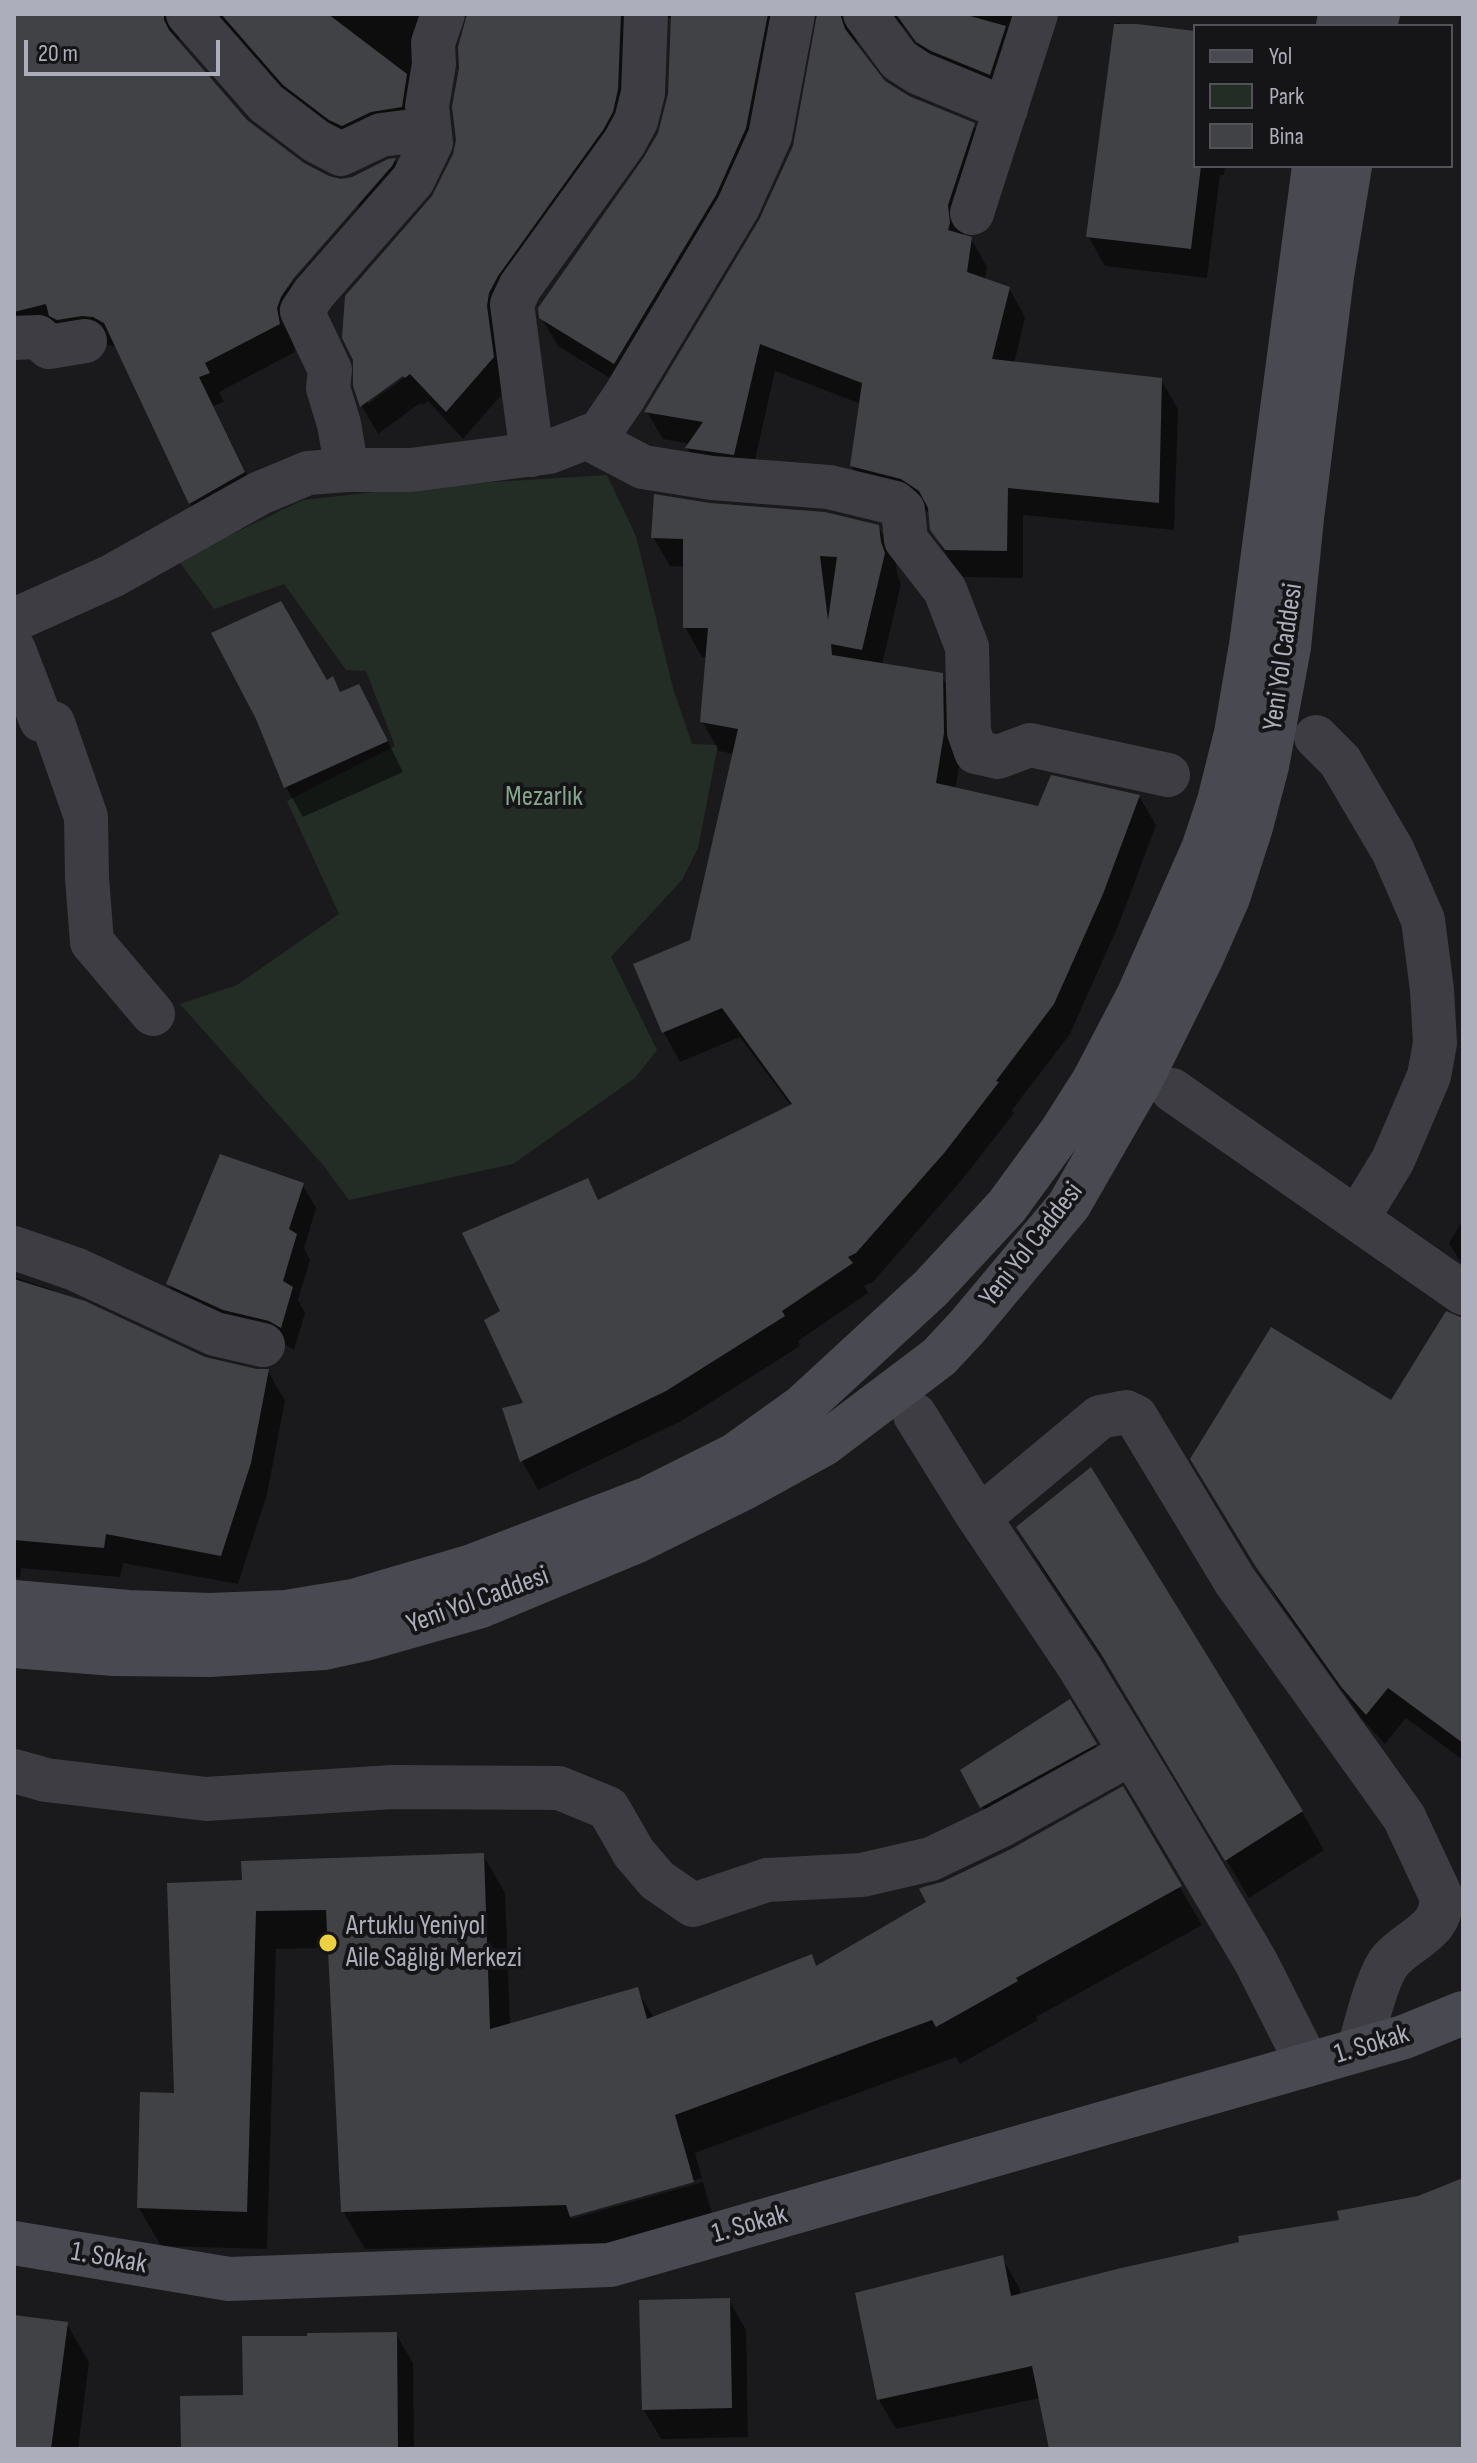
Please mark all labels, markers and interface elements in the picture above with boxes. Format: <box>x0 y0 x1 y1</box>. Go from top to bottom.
scale bar <box>28 24 224 74</box>
legend <box>1193 24 1453 168</box>
text: 20 m <box>38 39 78 68</box>
text: Yol <box>1269 42 1292 71</box>
text: Park <box>1269 82 1304 111</box>
text: Bina <box>1269 122 1304 151</box>
street label: Yeni Yol Caddesi <box>1257 581 1311 733</box>
park label: Mezarlık <box>505 781 583 815</box>
street label: Yeni Yol Caddesi <box>973 1176 1091 1314</box>
street label: Yeni Yol Caddesi <box>403 1560 553 1642</box>
place label: Artuklu Yeniyol Aile Sağlığı Merkezi <box>346 1910 522 1976</box>
marker: Artuklu Yeniyol Aile Sağlığı Merkezi <box>317 1932 339 1954</box>
street label: 1. Sokak <box>1331 2018 1413 2072</box>
street label: 1. Sokak <box>709 2198 791 2252</box>
street label: 1. Sokak <box>69 2236 149 2282</box>

